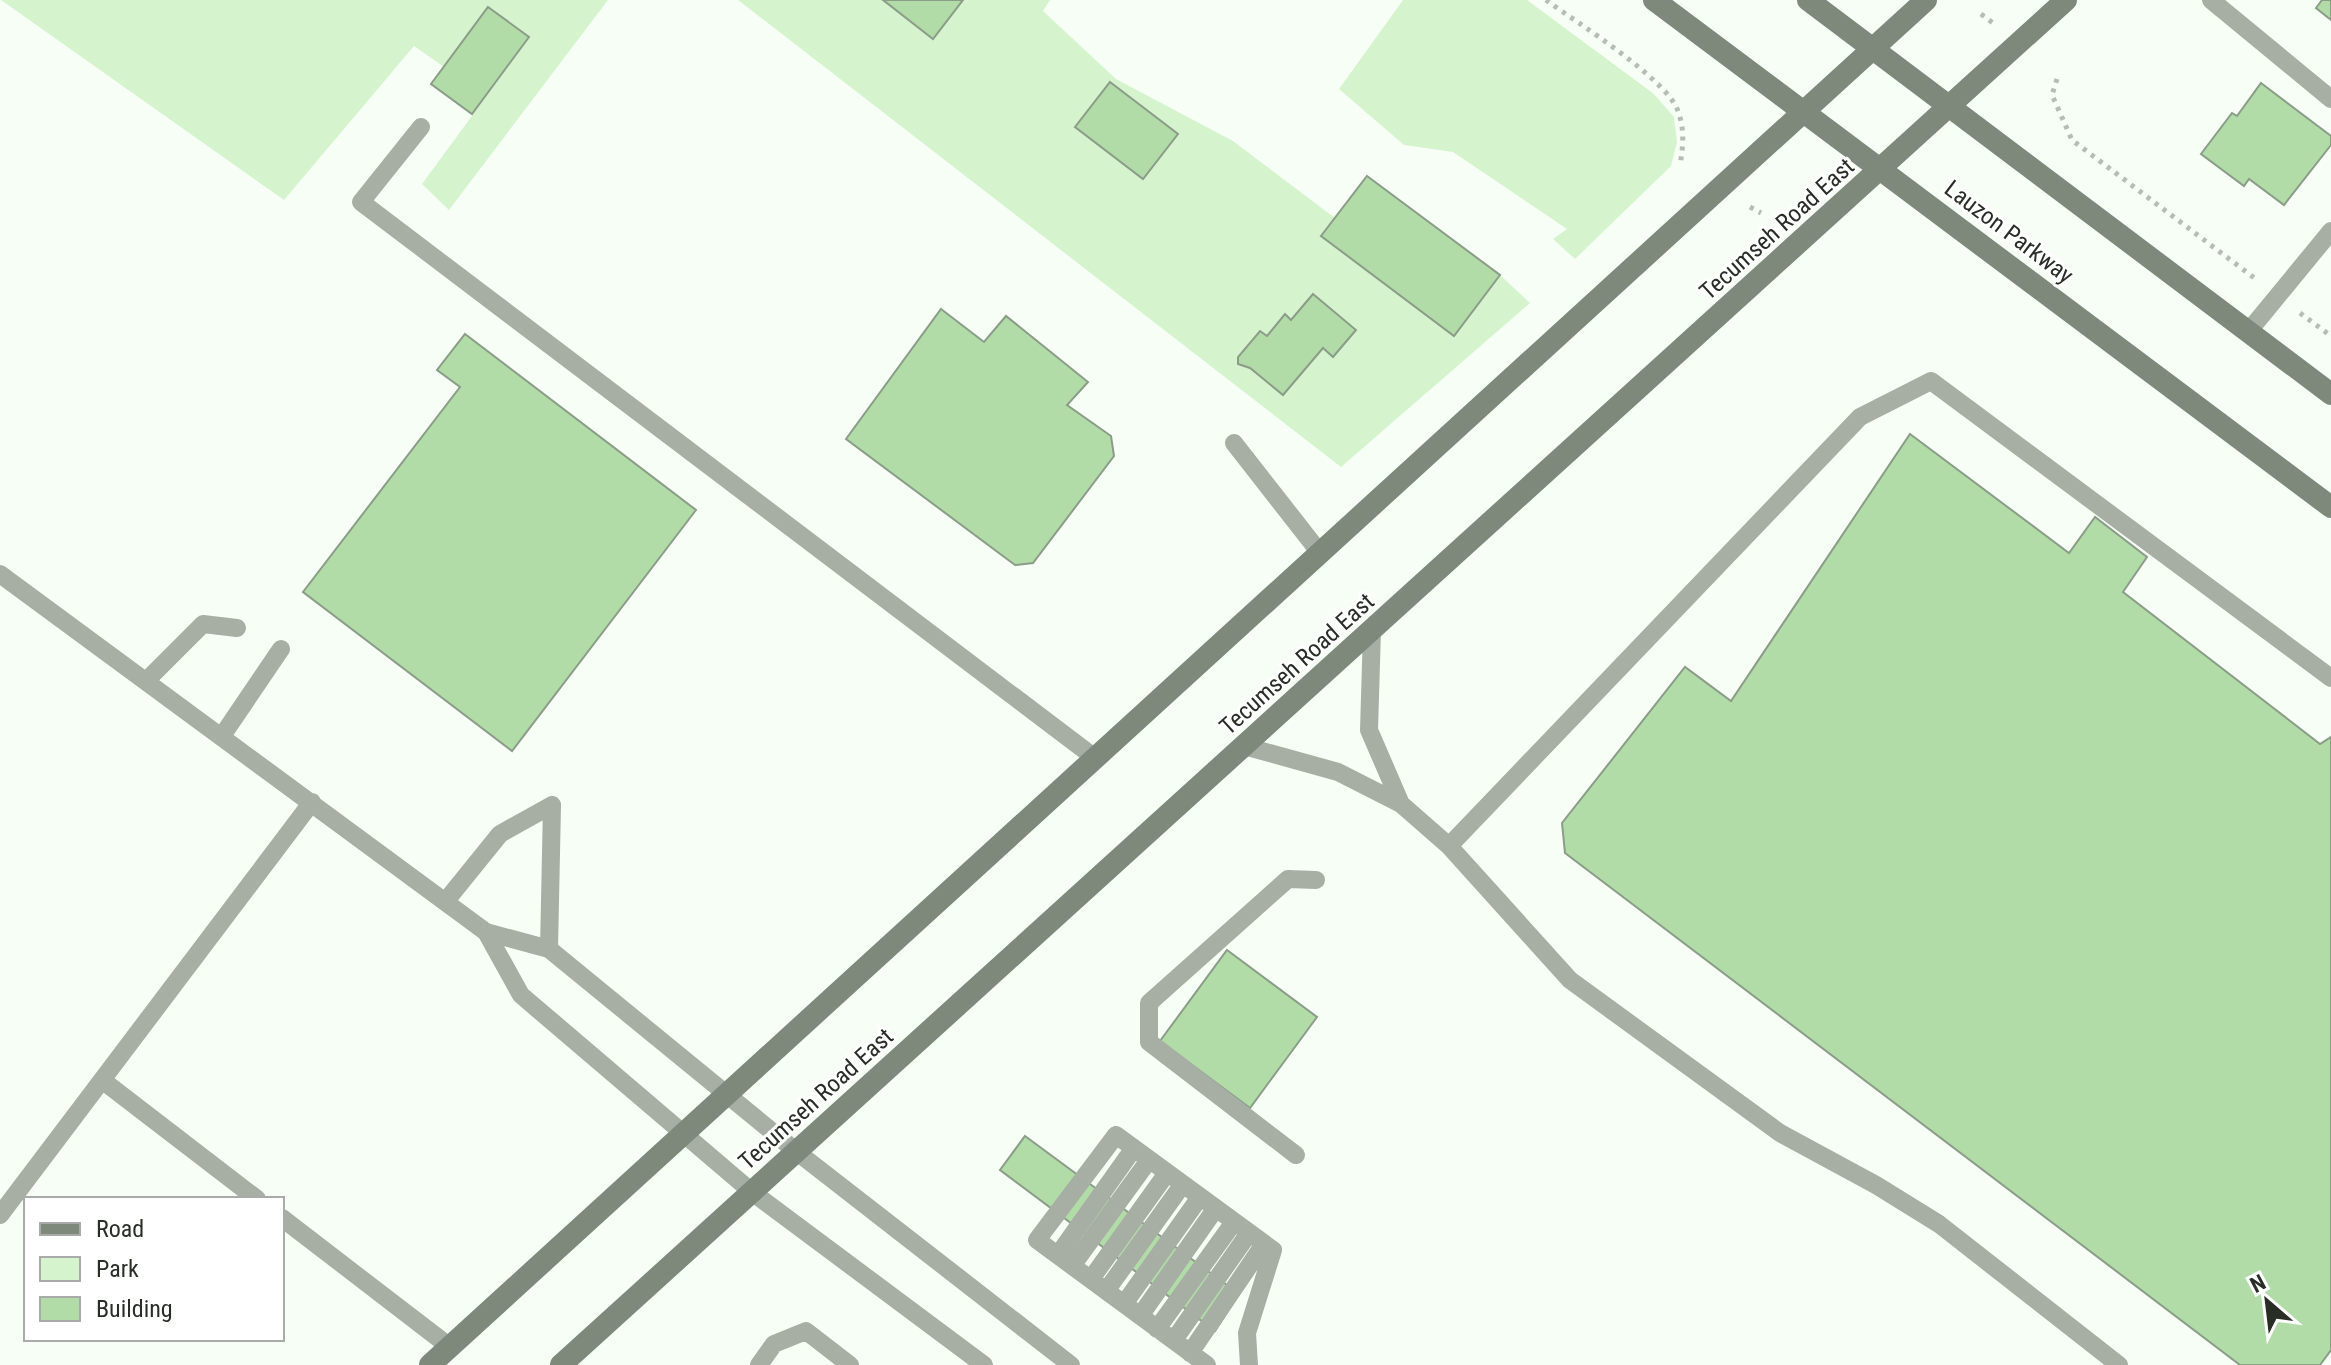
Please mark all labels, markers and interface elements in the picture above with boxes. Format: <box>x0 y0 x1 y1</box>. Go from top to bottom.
street label: Tecumseh Road East <box>1694 152 1860 306</box>
street label: Lauzon Parkway <box>1939 175 2079 289</box>
street label: Tecumseh Road East <box>1214 587 1380 741</box>
street label: Tecumseh Road East <box>733 1022 899 1176</box>
legend <box>24 1197 284 1341</box>
text: Road <box>96 1215 144 1243</box>
text: Park <box>96 1255 139 1283</box>
north arrow <box>2227 1261 2307 1341</box>
text: N <box>2246 1270 2270 1298</box>
text: Building <box>96 1295 173 1323</box>

